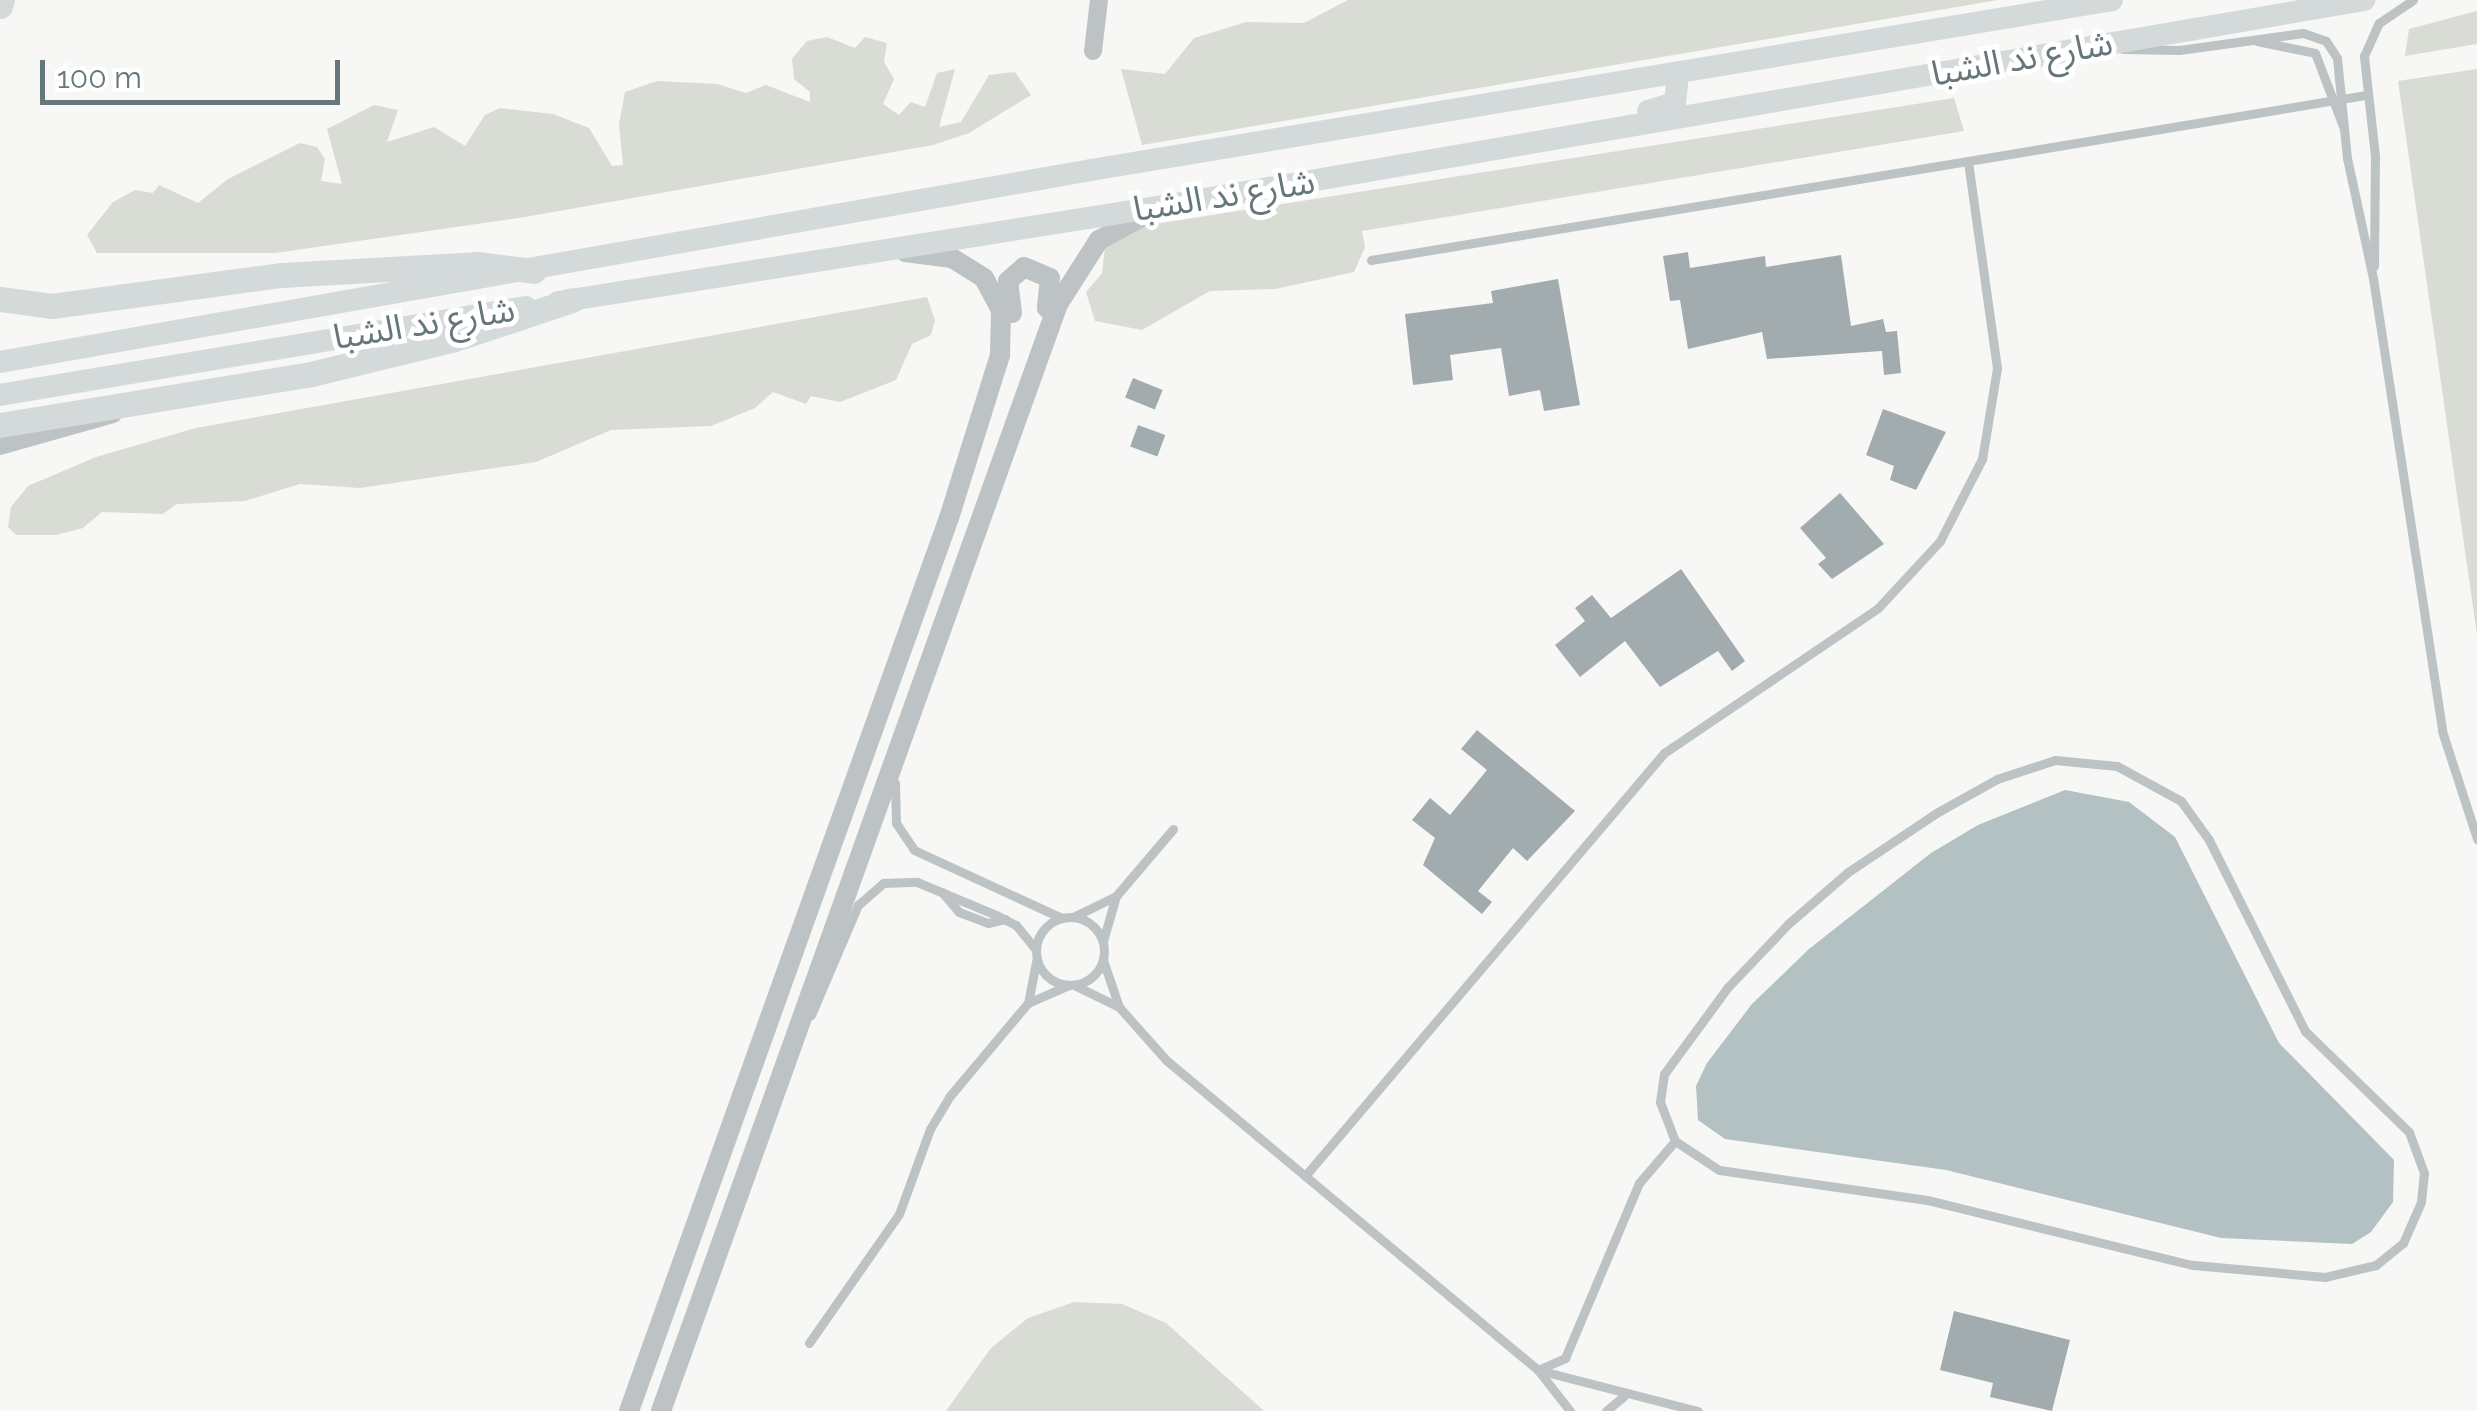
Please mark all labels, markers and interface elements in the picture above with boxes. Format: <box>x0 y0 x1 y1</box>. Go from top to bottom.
street label: شارع ند الشبا <box>1928 21 2116 95</box>
scale bar <box>45 40 345 102</box>
text: 100 m <box>57 60 142 95</box>
street label: شارع ند الشبا <box>1130 160 1318 230</box>
street label: شارع ند الشبا <box>330 288 518 358</box>

